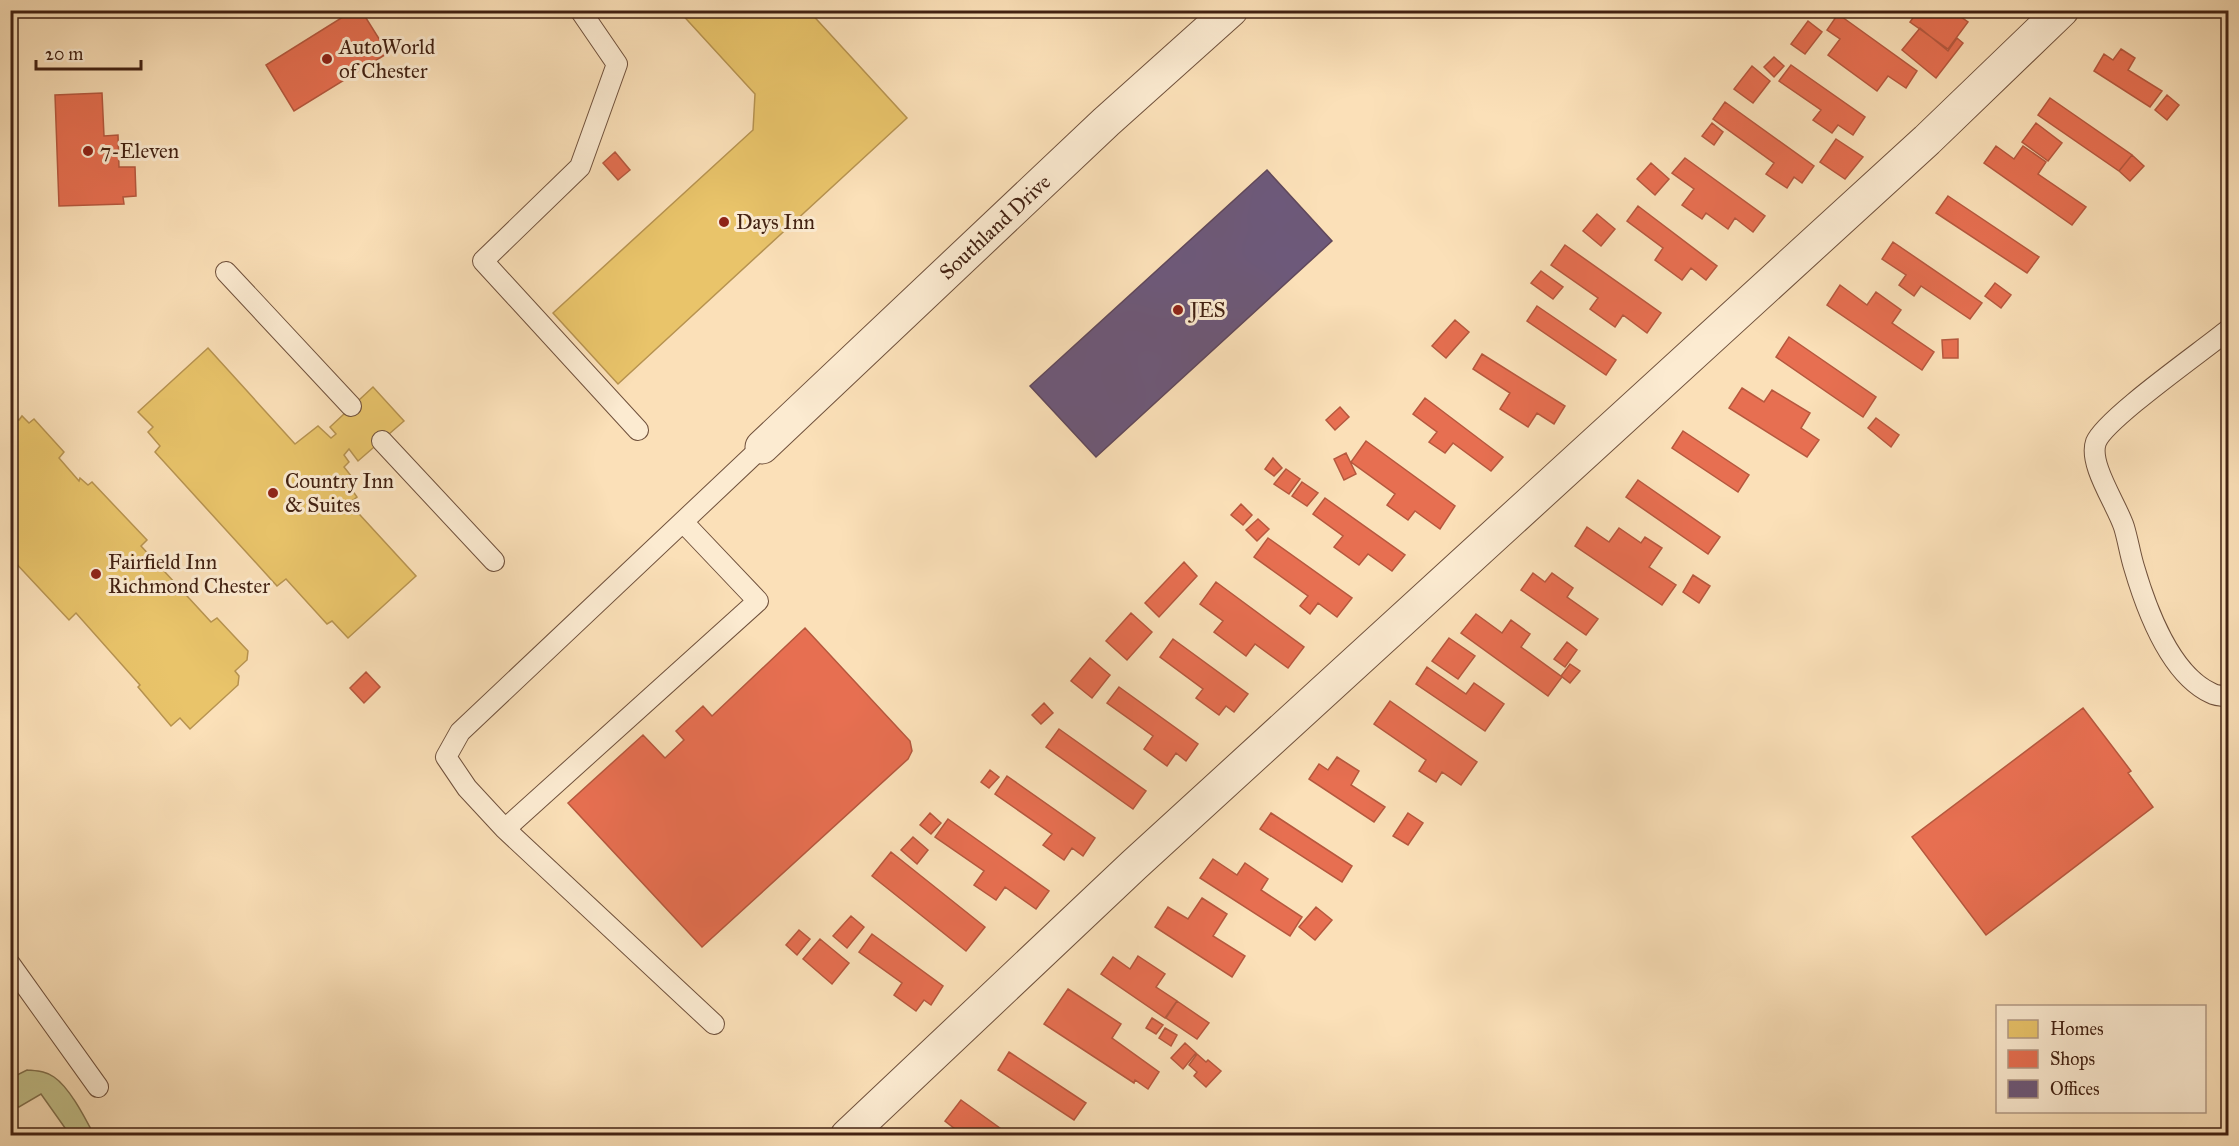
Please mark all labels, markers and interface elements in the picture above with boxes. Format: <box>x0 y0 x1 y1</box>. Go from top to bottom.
scale bar <box>36 33 141 71</box>
place label: AutoWorld of Chester <box>338 34 436 84</box>
text: 20 m <box>45 43 83 65</box>
marker: AutoWorld of Chester <box>320 52 334 66</box>
place label: 7-Eleven <box>100 138 179 164</box>
marker: 7-Eleven <box>81 144 95 158</box>
street label: Southland Drive <box>934 169 1056 285</box>
place label: Days Inn <box>736 209 815 235</box>
marker: Days Inn <box>717 215 731 229</box>
place label: JES <box>1188 297 1226 323</box>
marker: JES <box>1171 303 1185 317</box>
place label: Country Inn & Suites <box>285 468 394 518</box>
marker: Country Inn & Suites <box>266 486 280 500</box>
place label: Fairfield Inn Richmond Chester <box>108 549 270 599</box>
marker: Fairfield Inn Richmond Chester <box>89 567 103 581</box>
legend <box>1996 1005 2206 1113</box>
text: Homes <box>2050 1018 2104 1040</box>
text: Shops <box>2050 1048 2095 1070</box>
text: Offices <box>2050 1078 2100 1100</box>

